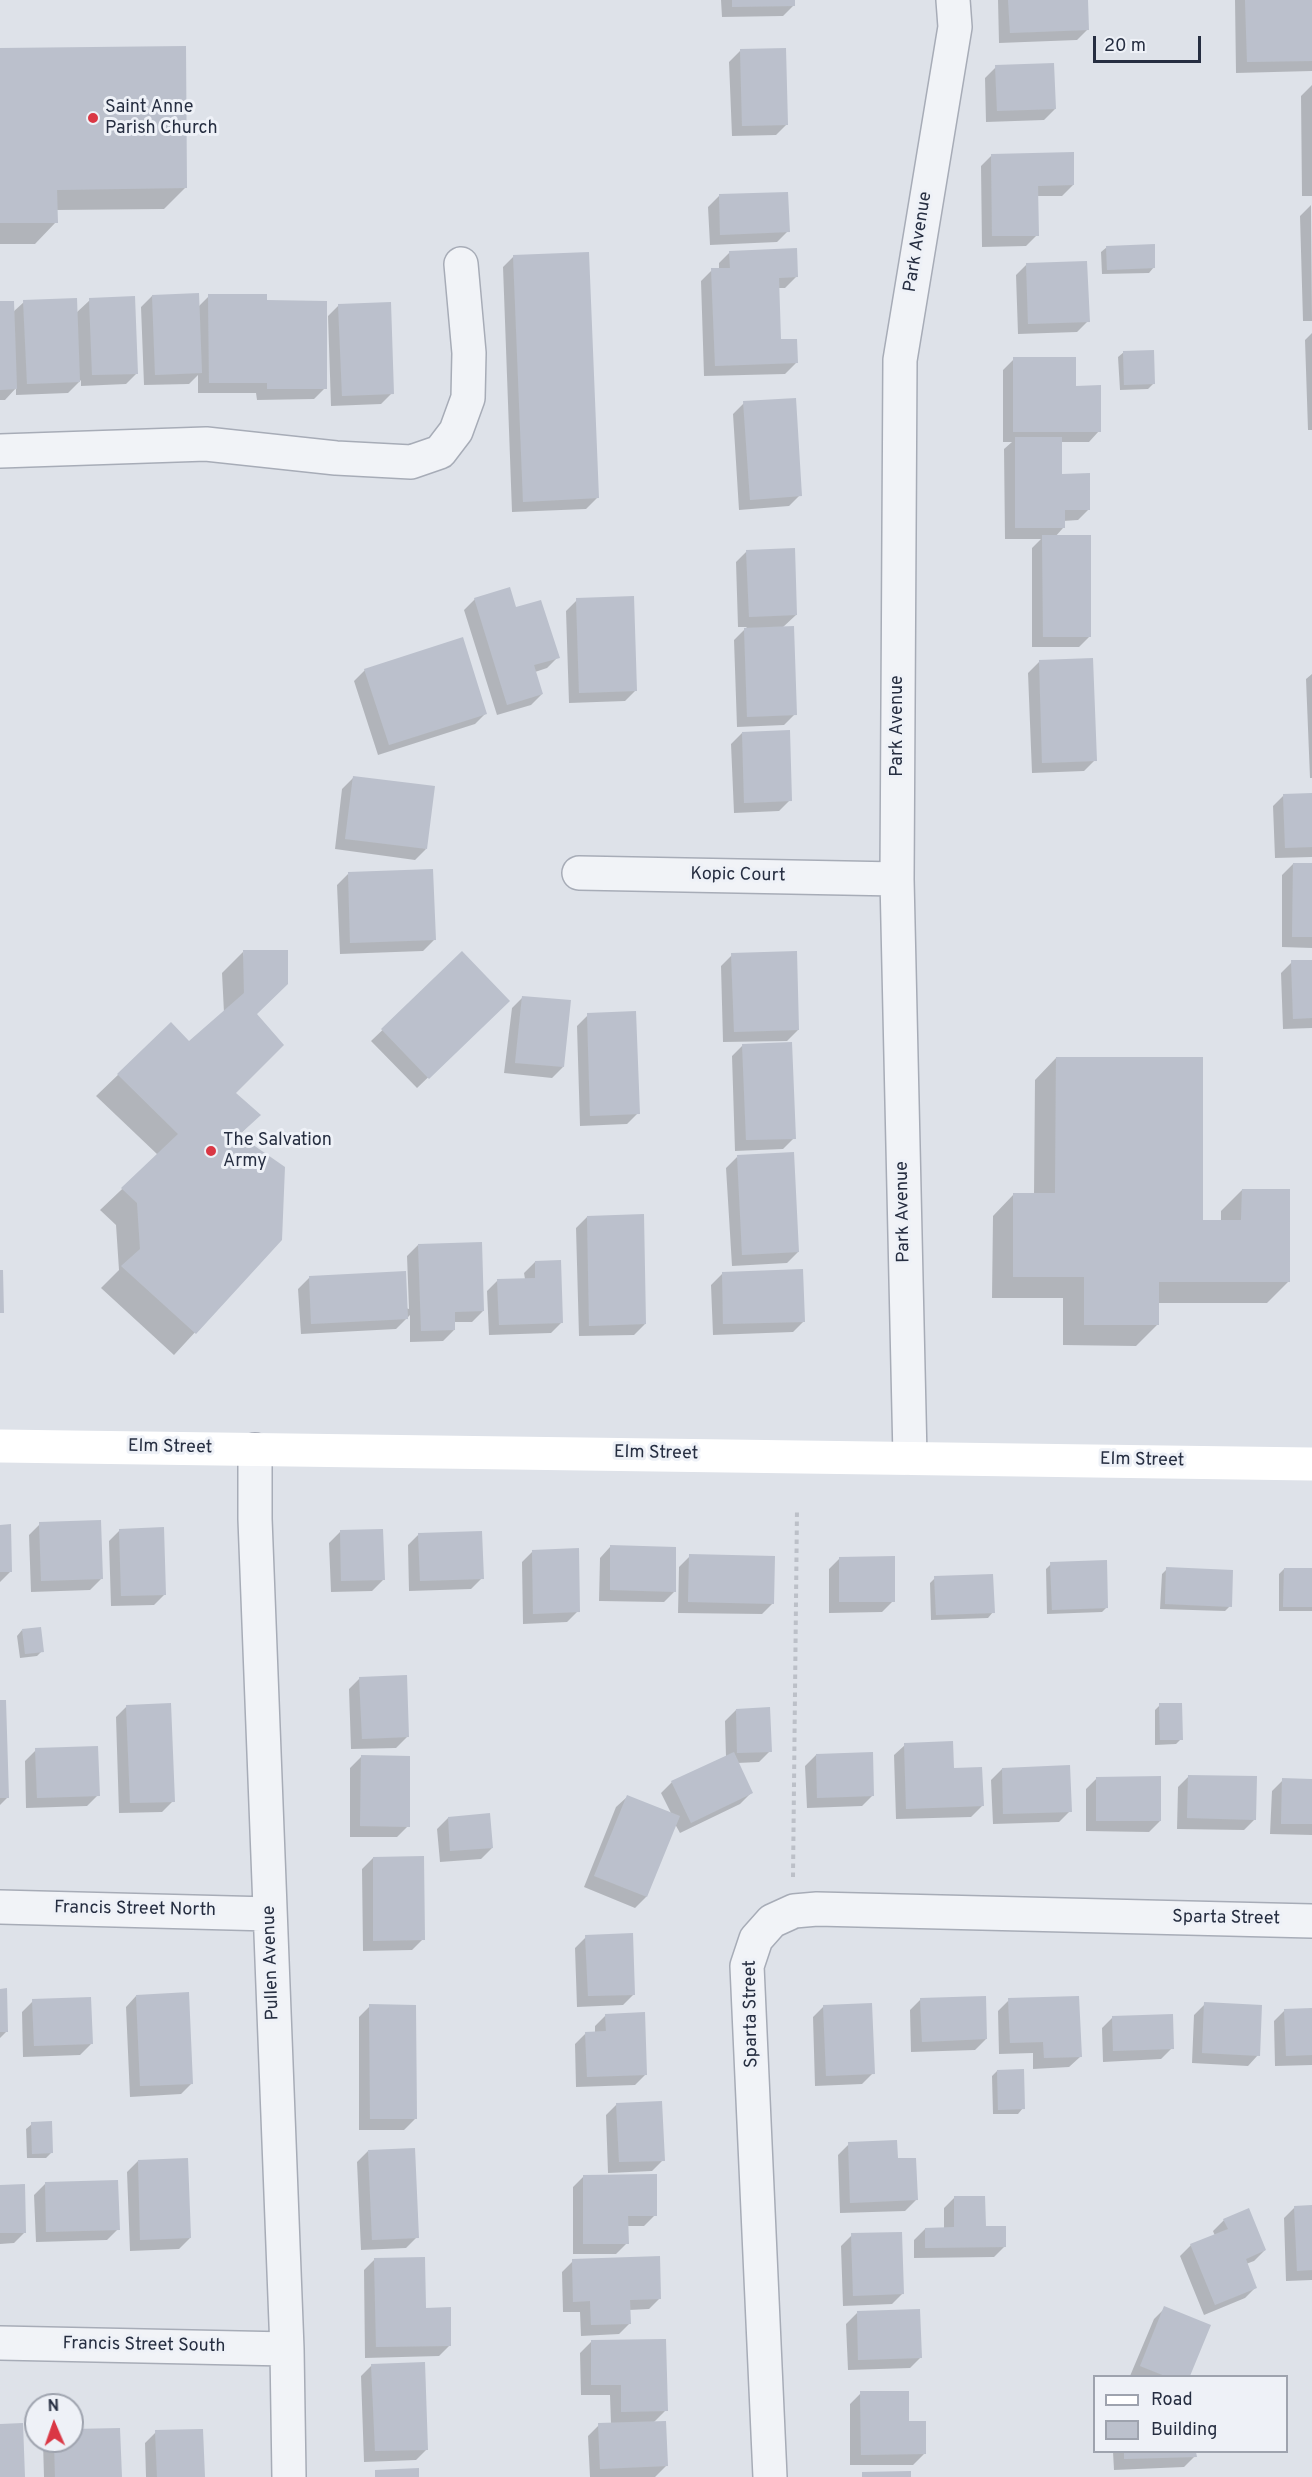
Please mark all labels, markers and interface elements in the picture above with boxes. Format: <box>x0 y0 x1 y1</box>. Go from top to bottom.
scale bar <box>1096 24 1204 62</box>
text: 20 m <box>1104 35 1146 58</box>
place label: Saint Anne Parish Church <box>105 97 218 140</box>
marker: Saint Anne Parish Church <box>86 111 100 125</box>
street label: Park Avenue <box>900 190 938 294</box>
street label: Park Avenue <box>887 675 909 777</box>
street label: Kopic Court <box>690 864 786 888</box>
place label: The Salvation Army <box>223 1130 332 1172</box>
marker: The Salvation Army <box>204 1144 218 1158</box>
street label: Park Avenue <box>892 1161 916 1263</box>
street label: Elm Street <box>128 1436 212 1460</box>
street label: Elm Street <box>614 1442 698 1466</box>
street label: Elm Street <box>1100 1449 1184 1473</box>
street label: Francis Street North <box>54 1898 216 1922</box>
street label: Pullen Avenue <box>259 1905 285 2021</box>
street label: Sparta Street <box>1172 1907 1280 1931</box>
street label: Sparta Street <box>740 1960 764 2068</box>
street label: Francis Street South <box>62 2334 226 2358</box>
legend <box>1093 2375 1288 2453</box>
text: Road <box>1151 2389 1193 2412</box>
north arrow <box>24 2393 84 2453</box>
text: N <box>47 2397 60 2417</box>
text: Building <box>1151 2419 1217 2442</box>

